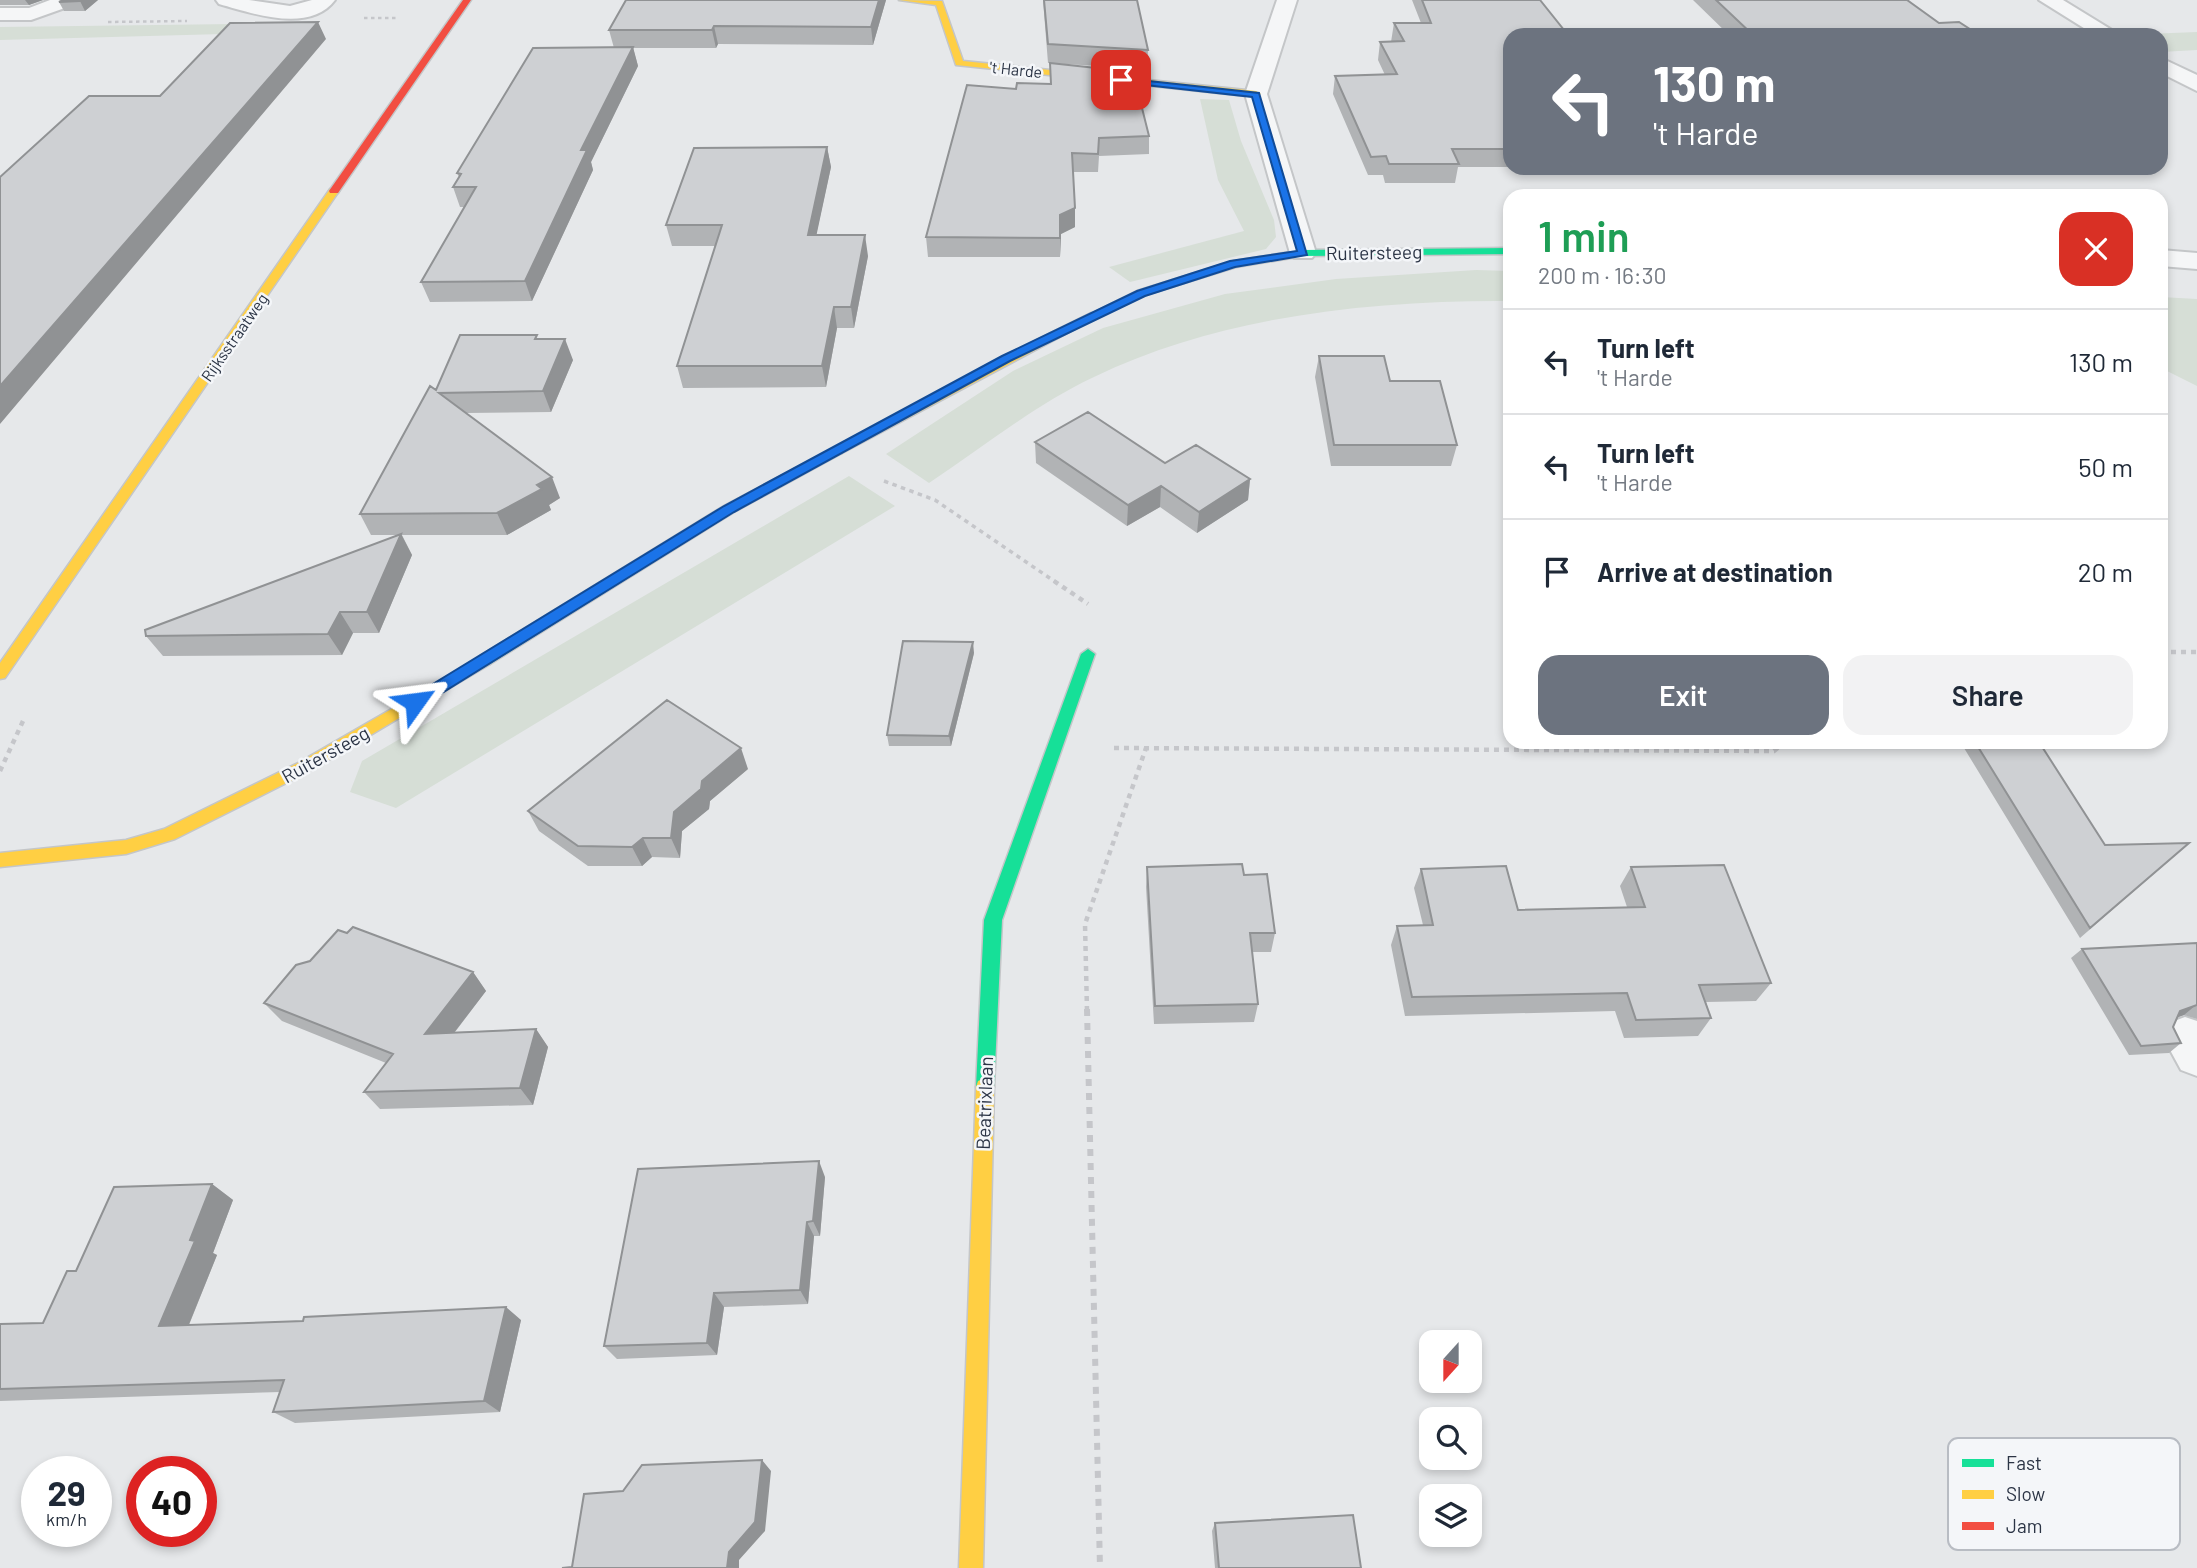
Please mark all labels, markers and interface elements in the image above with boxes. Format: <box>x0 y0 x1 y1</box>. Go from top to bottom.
pin <box>1091 50 1151 110</box>
text: 130 m <box>1653 53 1775 112</box>
icon: left <box>1538 56 1629 147</box>
street label: 't Harde <box>989 57 1043 81</box>
icon: arrive <box>1102 61 1140 99</box>
text: 't Harde <box>1653 113 1759 151</box>
text: 1 min <box>1538 210 1630 260</box>
button: close <box>2059 212 2133 286</box>
street label: Ruitersteeg <box>1326 240 1422 264</box>
text: 200 m · 16:30 <box>1538 261 1667 289</box>
street label: Rijksstraatweg <box>197 289 271 385</box>
text: Turn left <box>1597 332 1695 363</box>
icon: left <box>1538 343 1576 381</box>
text: 130 m <box>2069 346 2133 377</box>
text: 't Harde <box>1597 363 1673 391</box>
text: Turn left <box>1597 437 1695 468</box>
icon: left <box>1538 448 1576 486</box>
text: 50 m <box>2078 451 2133 482</box>
text: 't Harde <box>1597 468 1673 496</box>
icon: arrive <box>1538 553 1576 591</box>
text: Arrive at destination <box>1597 556 1833 587</box>
text: 20 m <box>2078 556 2133 587</box>
button: Exit <box>1538 655 1829 735</box>
button: Share <box>1843 655 2133 735</box>
position arrow <box>378 665 452 739</box>
street label: Ruitersteeg <box>277 721 373 787</box>
street label: Beatrixlaan <box>971 1056 997 1150</box>
north arrow <box>1419 1330 1482 1393</box>
map controls <box>1419 1330 1482 1547</box>
button: search <box>1419 1407 1482 1470</box>
legend <box>1948 1438 2180 1550</box>
text: Fast <box>2006 1451 2042 1474</box>
speed limit sign: 40 <box>126 1456 217 1547</box>
text: 29 <box>47 1471 86 1513</box>
text: Slow <box>2006 1482 2045 1505</box>
button: layers <box>1419 1484 1482 1547</box>
text: km/h <box>46 1508 87 1530</box>
text: Jam <box>2006 1514 2042 1537</box>

